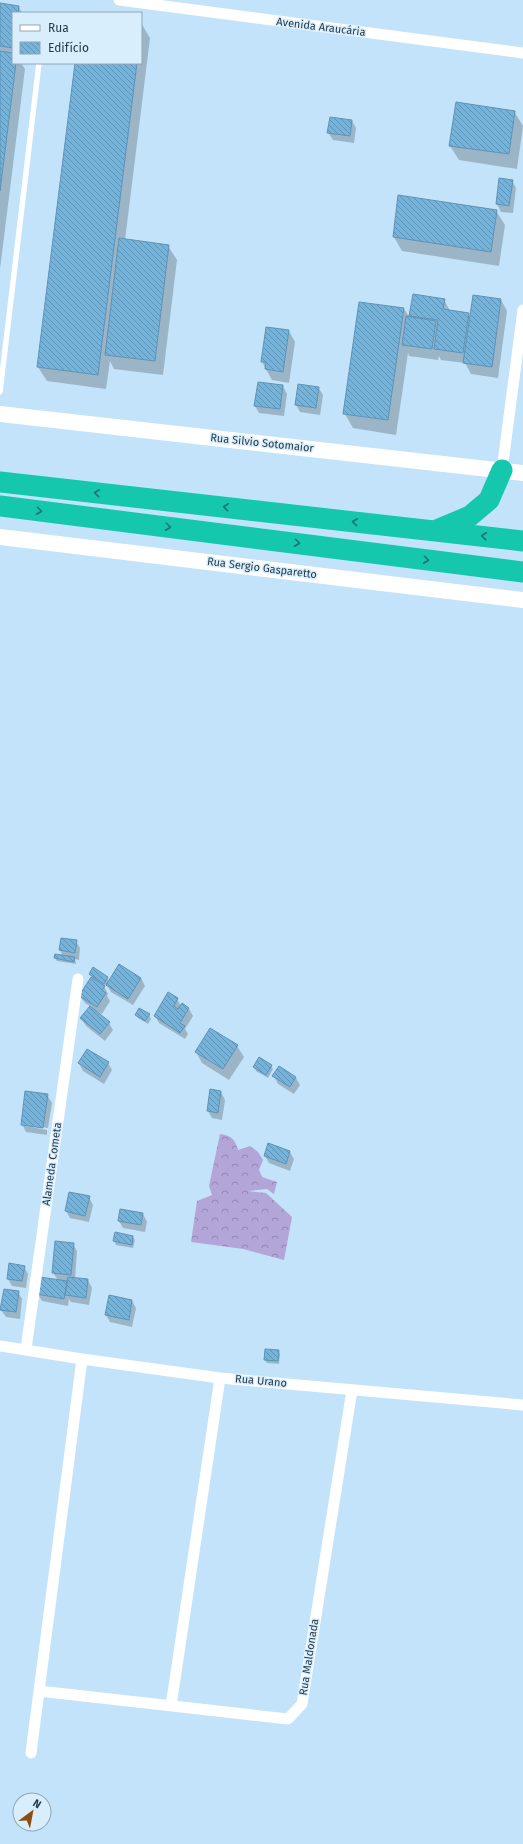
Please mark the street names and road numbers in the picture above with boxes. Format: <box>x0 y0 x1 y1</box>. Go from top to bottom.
street label: Avenida Araucária <box>276 15 366 39</box>
street label: Rua Silvio Sotomaior <box>210 431 315 455</box>
street label: Rua Sergio Gasparetto <box>206 555 318 581</box>
street label: Alameda Cometa <box>40 1121 64 1207</box>
street label: Rua Urano <box>235 1372 287 1390</box>
street label: Rua Maldonada <box>297 1618 321 1696</box>

